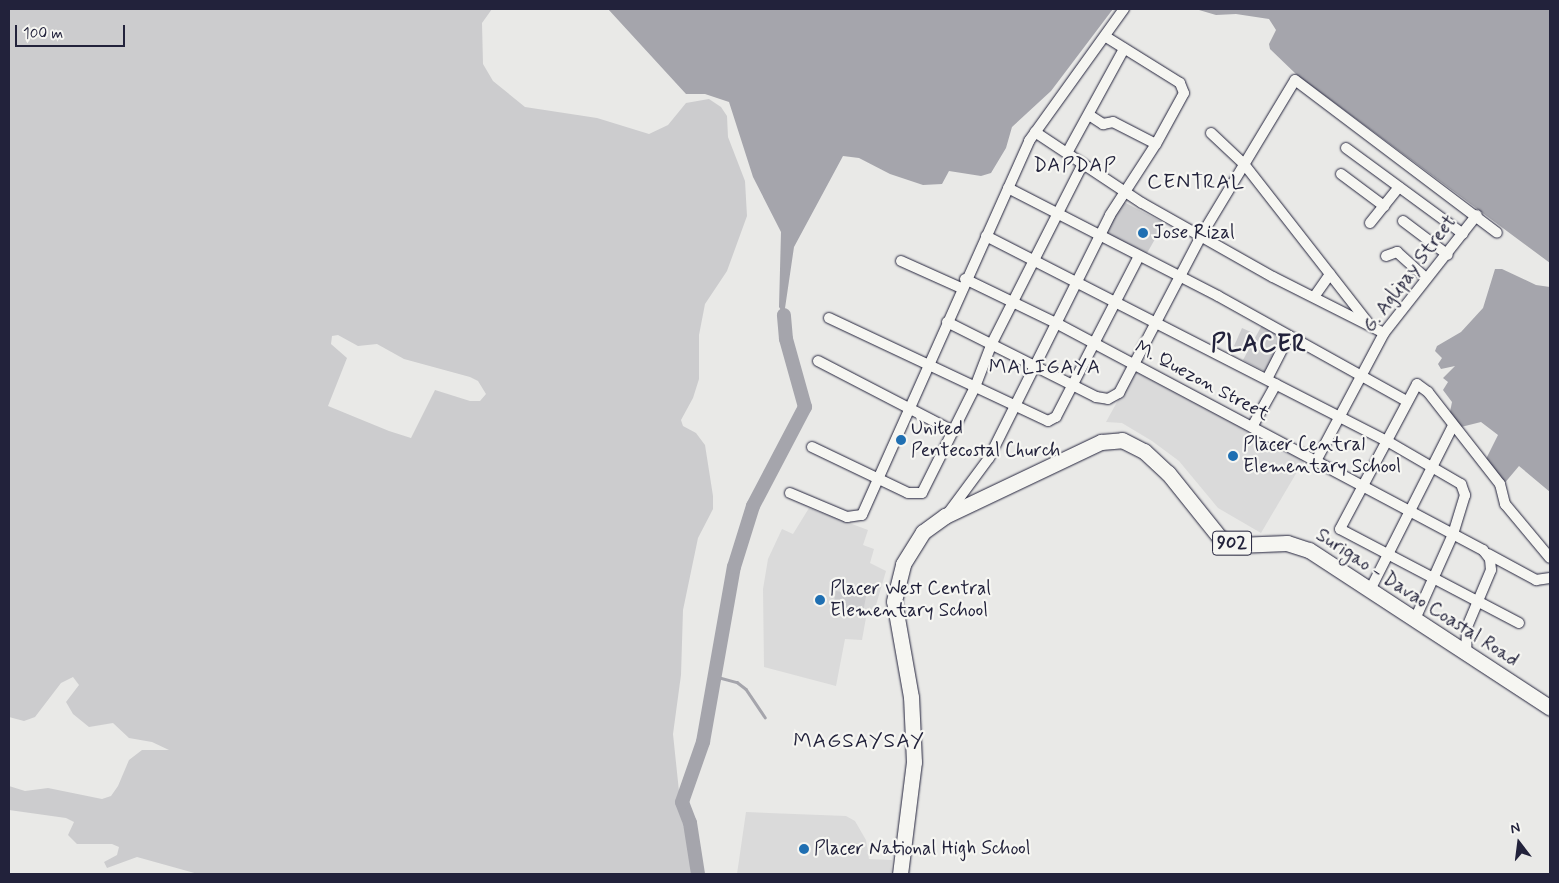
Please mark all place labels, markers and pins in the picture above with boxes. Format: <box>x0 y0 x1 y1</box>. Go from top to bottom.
place label: Jose Rizal <box>1153 222 1232 244</box>
marker: Jose Rizal <box>1137 227 1149 239</box>
place label: United Pentecostal Church <box>911 418 1065 462</box>
marker: United Pentecostal Church <box>895 434 907 446</box>
place label: Placer Central Elementary School <box>1243 434 1401 478</box>
marker: Placer Central Elementary School <box>1227 450 1239 462</box>
place label: Placer West Central Elementary School <box>830 578 993 622</box>
marker: Placer West Central Elementary School <box>814 594 826 606</box>
place label: Placer National High School <box>814 838 1028 860</box>
marker: Placer National High School <box>798 843 810 855</box>

